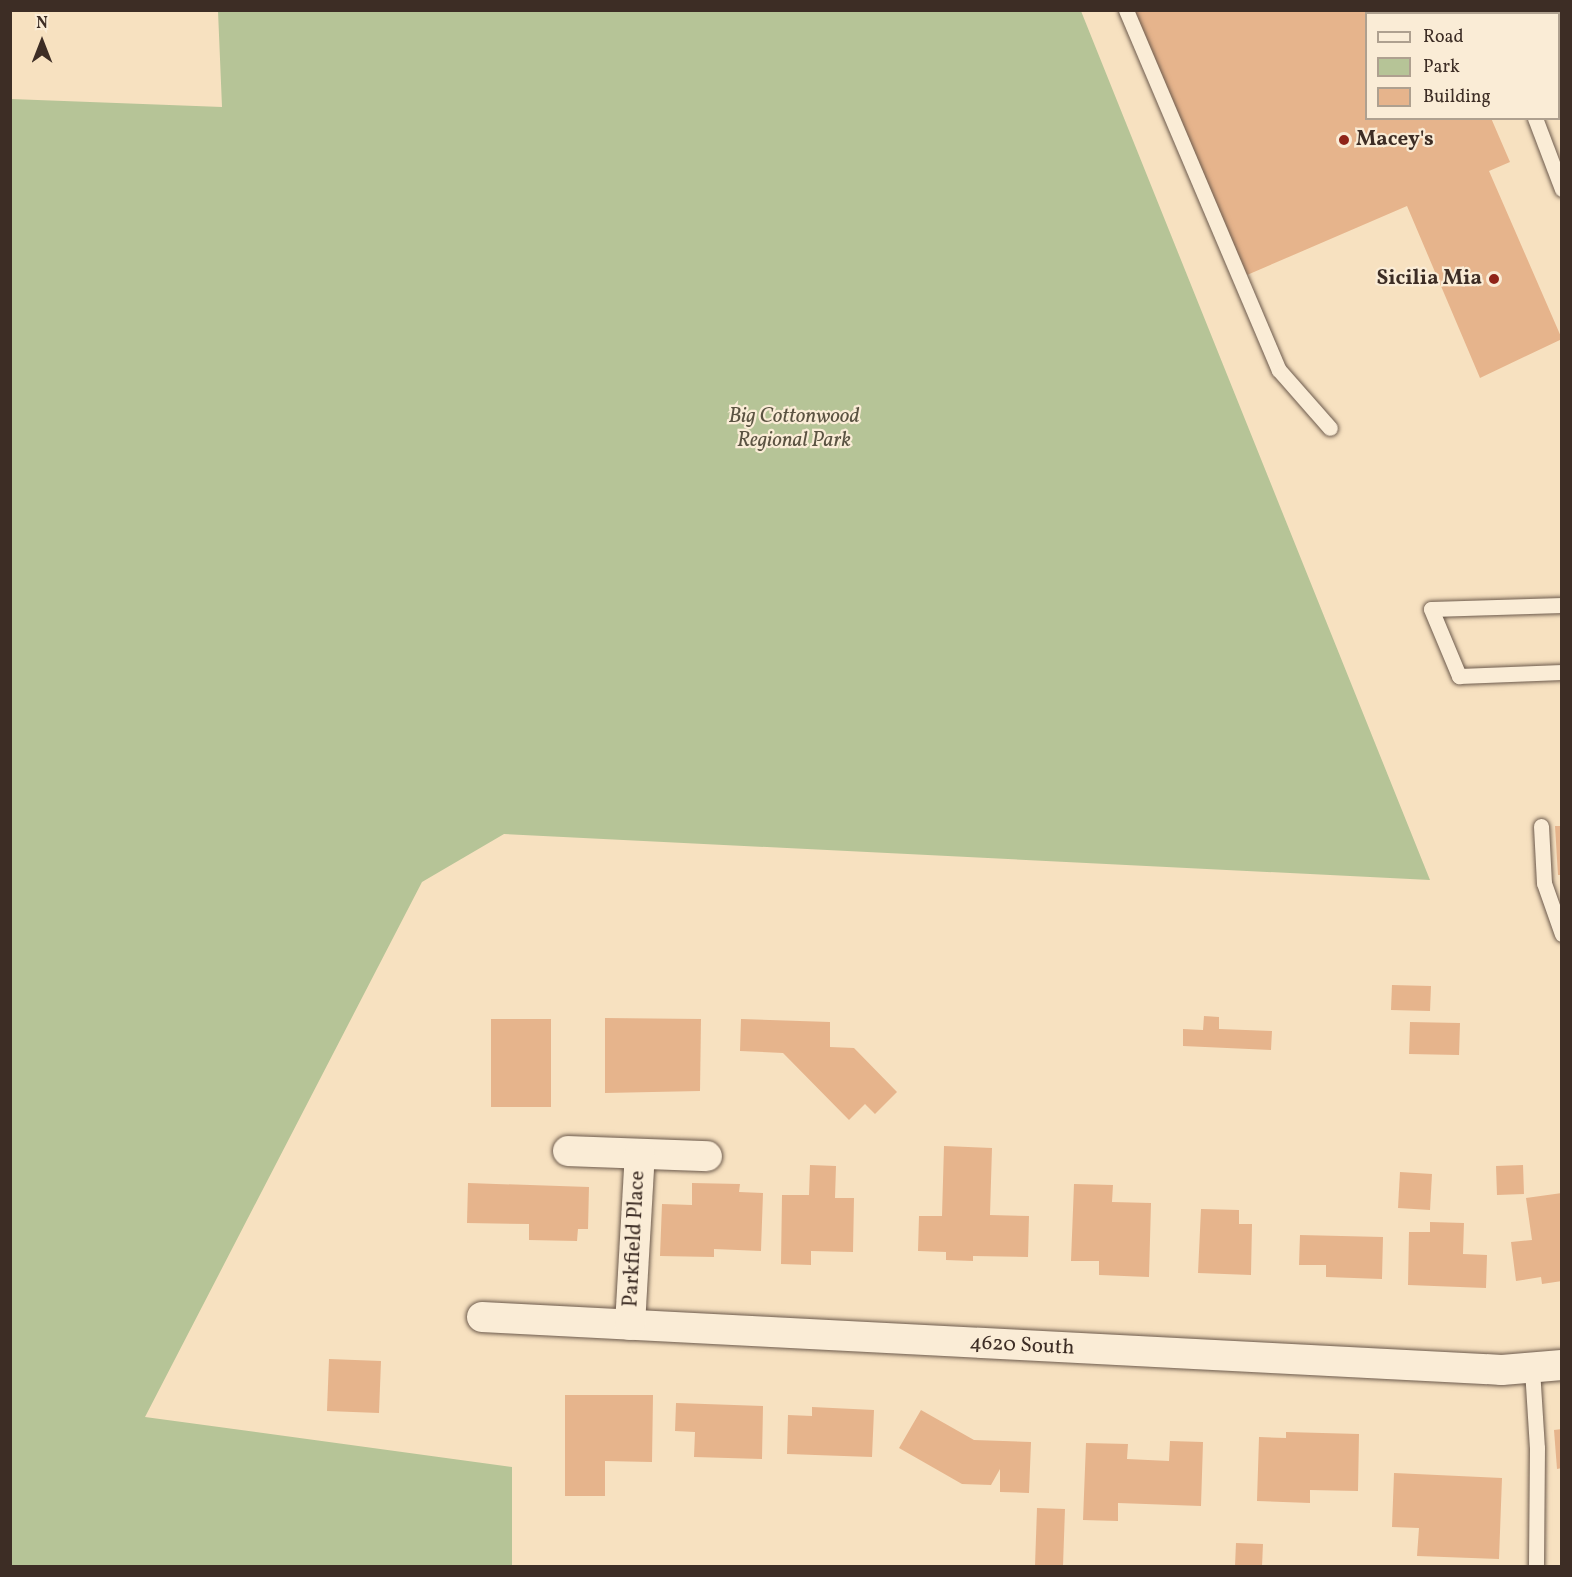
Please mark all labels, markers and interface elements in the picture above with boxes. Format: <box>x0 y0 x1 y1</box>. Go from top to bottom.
north arrow <box>12 12 72 72</box>
legend <box>1365 12 1560 120</box>
text: N <box>36 13 48 35</box>
text: Road <box>1423 25 1464 50</box>
text: Park <box>1423 55 1460 80</box>
text: Building <box>1423 85 1491 110</box>
place label: Macey's <box>1356 127 1434 153</box>
marker: Macey's <box>1337 133 1351 147</box>
place label: Sicilia Mia <box>1377 266 1482 292</box>
marker: Sicilia Mia <box>1487 272 1501 286</box>
park label: Big Cottonwood Regional Park <box>728 404 860 454</box>
street label: Parkfield Place <box>619 1170 651 1308</box>
street label: 4620 South <box>969 1331 1075 1361</box>

